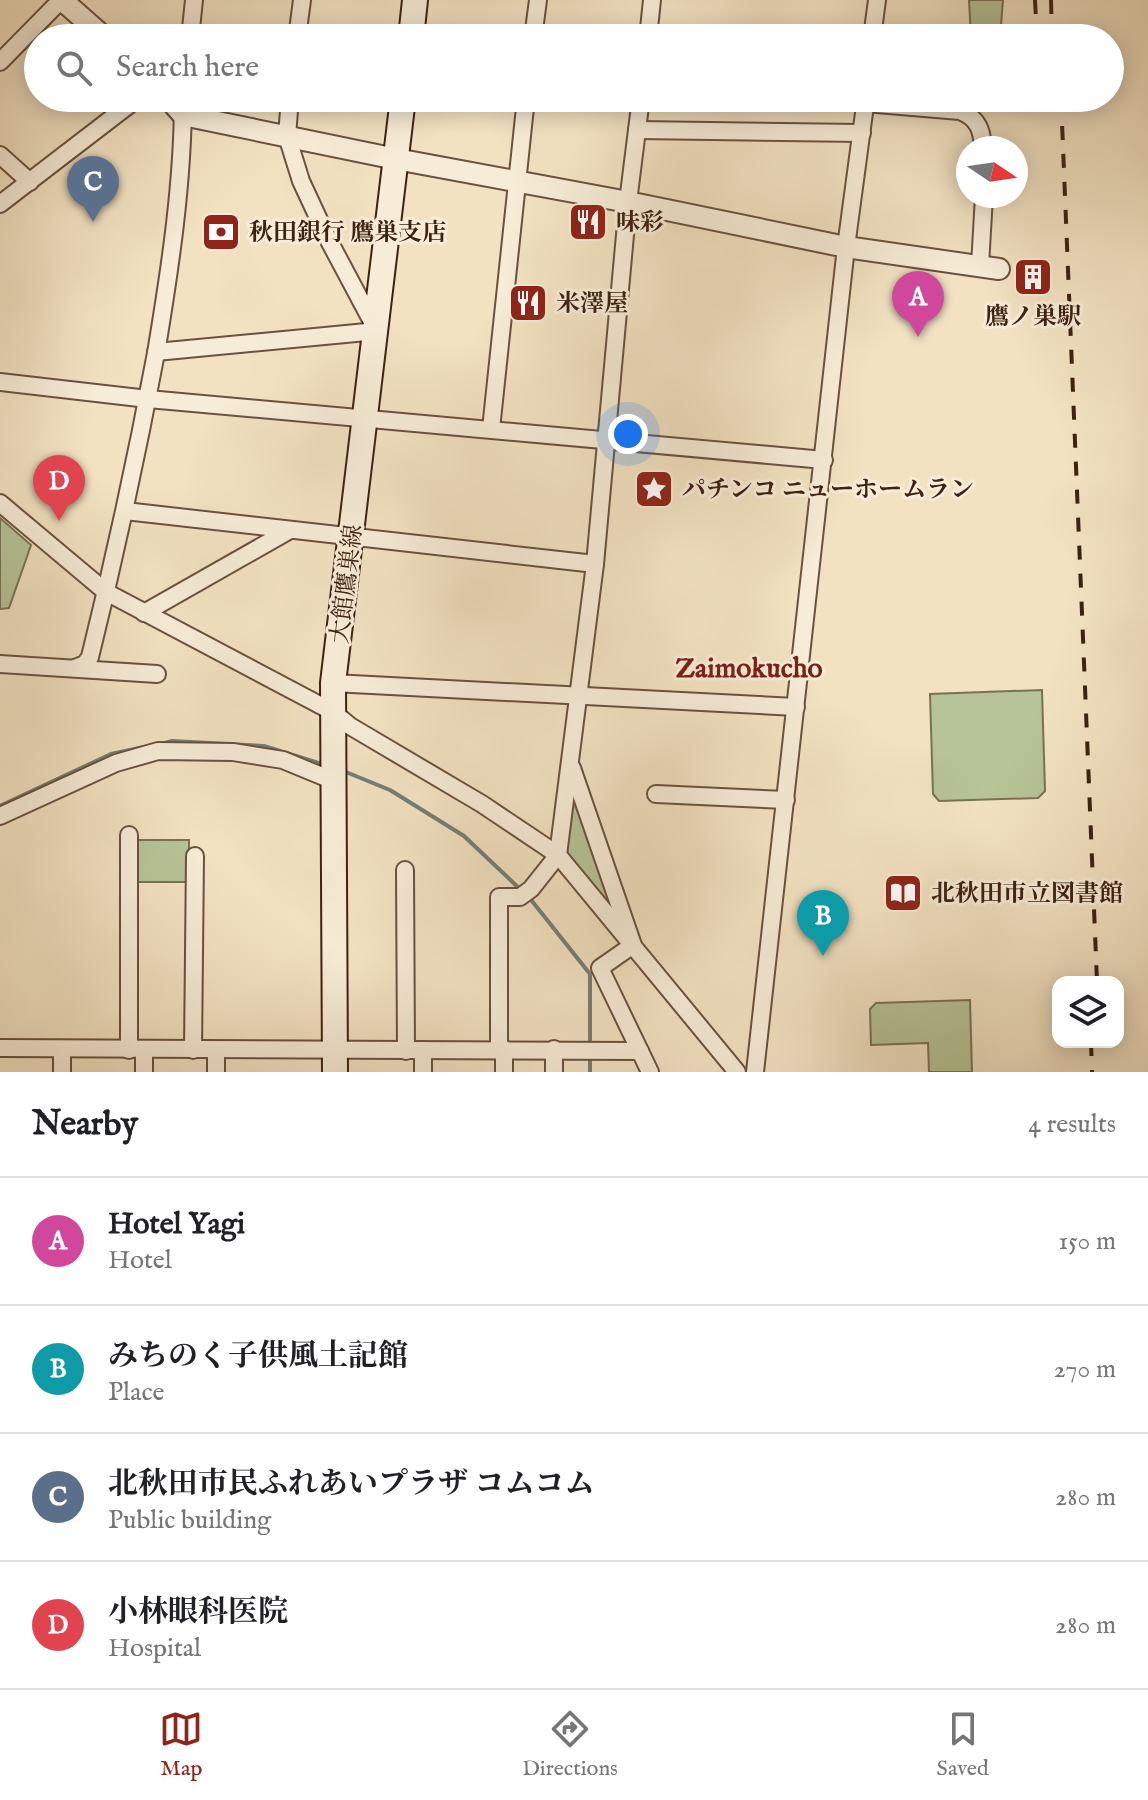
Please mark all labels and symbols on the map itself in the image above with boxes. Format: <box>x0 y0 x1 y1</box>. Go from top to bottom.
north arrow <box>956 136 1028 208</box>
pin: C <box>67 156 119 222</box>
restaurant icon: 味彩 <box>567 201 609 243</box>
place label: 味彩 <box>616 208 664 239</box>
bank icon: 秋田銀行 鷹巣支店 <box>200 211 242 253</box>
place label: 秋田銀行 鷹巣支店 <box>249 218 446 249</box>
building icon: 鷹ノ巣駅 <box>1012 256 1054 298</box>
pin: A <box>892 271 944 337</box>
restaurant icon: 米澤屋 <box>507 282 549 324</box>
place label: 米澤屋 <box>556 289 628 320</box>
place label: 鷹ノ巣駅 <box>985 302 1081 333</box>
your location <box>608 414 648 454</box>
pin: D <box>33 455 85 521</box>
place icon: パチンコ ニューホームラン <box>633 468 675 510</box>
place label: パチンコ ニューホームラン <box>682 475 974 506</box>
street label: 大館鷹巣線 <box>325 523 370 646</box>
district label: Zaimokucho <box>675 652 823 687</box>
library icon: 北秋田市立図書館 <box>882 872 924 914</box>
place label: 北秋田市立図書館 <box>931 879 1123 910</box>
pin: B <box>797 890 849 956</box>

